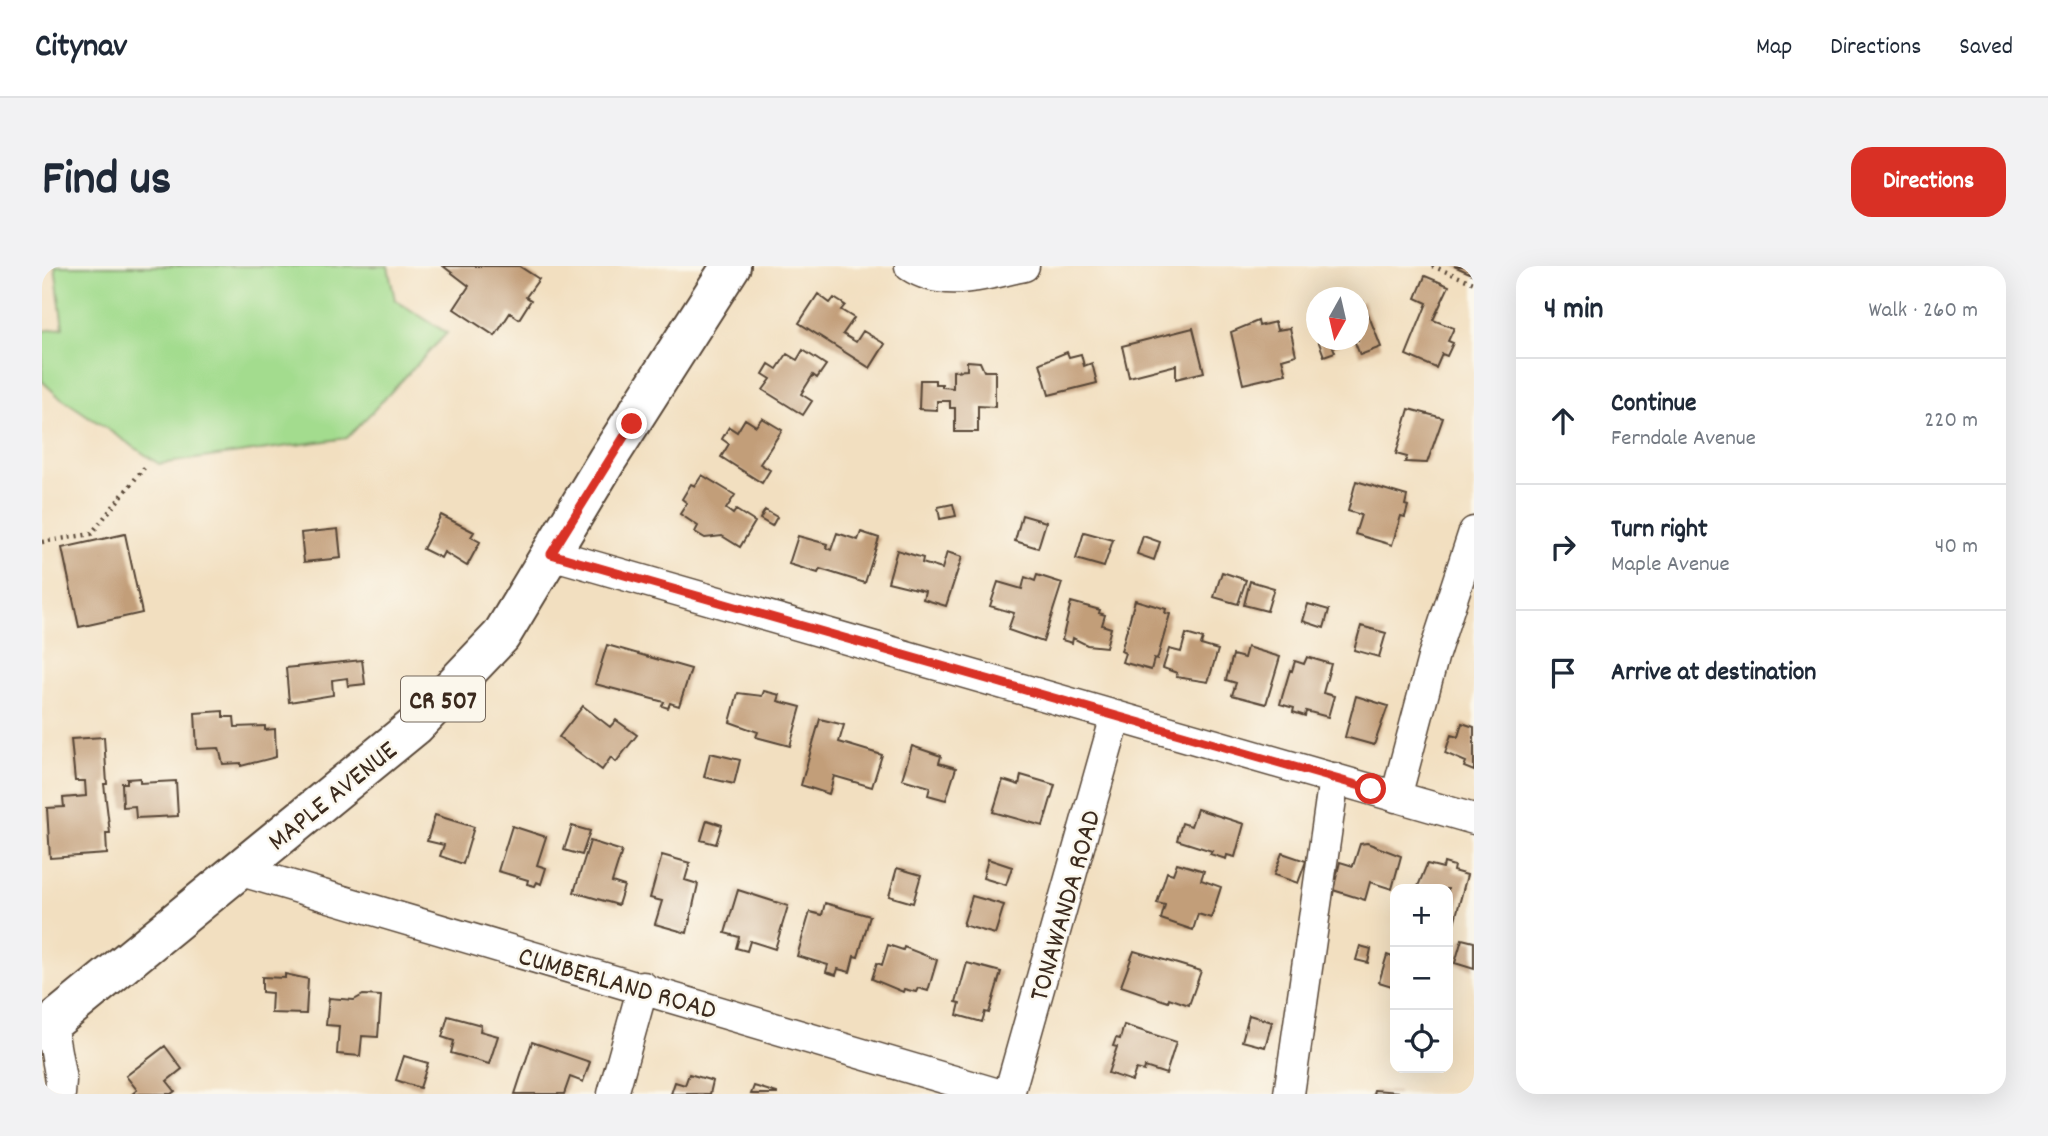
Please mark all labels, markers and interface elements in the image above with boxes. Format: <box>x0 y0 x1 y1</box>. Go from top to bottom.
text: Citynav <box>35 25 127 72</box>
text: Map <box>1756 31 1792 65</box>
text: Directions <box>1830 31 1921 65</box>
text: Saved <box>1959 31 2013 65</box>
text: Find us <box>42 147 171 217</box>
button: Directions <box>1851 147 2006 217</box>
north arrow <box>1306 287 1369 350</box>
text: 4 min <box>1544 290 1603 333</box>
text: Walk · 260 m <box>1868 295 1978 328</box>
text: Continue <box>1611 386 1696 423</box>
icon: ahead <box>1544 402 1582 440</box>
text: 220 m <box>1924 405 1978 438</box>
route end <box>616 408 647 439</box>
text: Ferndale Avenue <box>1611 423 1756 456</box>
text: Turn right <box>1611 512 1708 549</box>
icon: right <box>1544 528 1582 566</box>
text: 40 m <box>1935 531 1978 564</box>
text: Maple Avenue <box>1611 549 1730 582</box>
icon: arrive <box>1544 654 1582 692</box>
text: Arrive at destination <box>1611 655 1816 692</box>
road number: CR 507 <box>401 676 485 722</box>
street label: MAPLE AVENUE <box>261 733 408 863</box>
route start <box>1355 773 1386 804</box>
street label: TONAWANDA ROAD <box>1021 806 1114 1007</box>
map controls <box>1390 884 1453 1073</box>
button: + <box>1390 884 1453 947</box>
street label: CUMBERLAND ROAD <box>513 938 720 1033</box>
button: − <box>1390 947 1453 1010</box>
button: locate <box>1390 1010 1453 1073</box>

